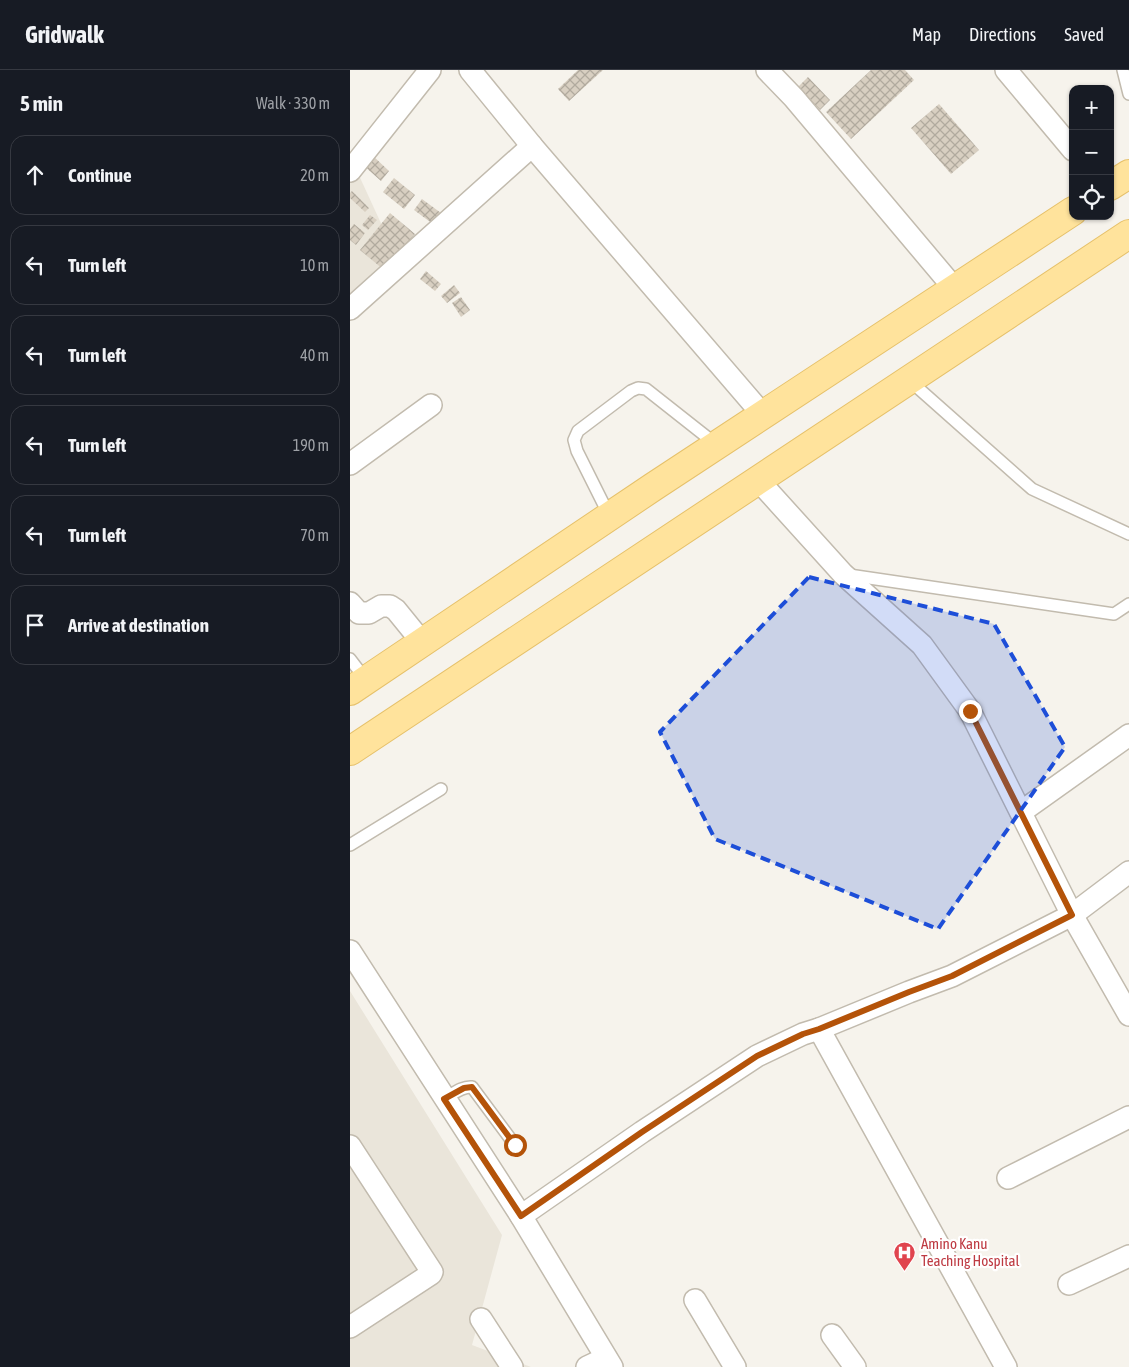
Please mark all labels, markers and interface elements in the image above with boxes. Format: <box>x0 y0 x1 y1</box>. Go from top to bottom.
text: Gridwalk <box>25 21 104 48</box>
text: Map <box>912 24 941 45</box>
text: Directions <box>969 24 1036 45</box>
text: Saved <box>1064 24 1104 45</box>
map controls <box>1069 85 1114 220</box>
button: + <box>1069 85 1114 130</box>
text: 5 min <box>20 91 63 115</box>
text: Walk · 330 m <box>256 94 330 112</box>
button: − <box>1069 130 1114 175</box>
icon: ahead <box>21 161 49 189</box>
text: Continue <box>68 164 132 186</box>
text: 20 m <box>300 166 329 184</box>
button: locate <box>1069 175 1114 220</box>
icon: left <box>21 251 49 279</box>
text: Turn left <box>68 254 126 276</box>
text: 10 m <box>300 256 329 274</box>
icon: left <box>21 341 49 369</box>
text: Turn left <box>68 344 126 366</box>
text: 40 m <box>300 346 329 364</box>
icon: left <box>21 431 49 459</box>
text: Turn left <box>68 434 126 456</box>
text: 190 m <box>293 436 329 454</box>
icon: left <box>21 521 49 549</box>
text: Turn left <box>68 524 126 546</box>
text: 70 m <box>300 526 329 544</box>
icon: arrive <box>21 611 49 639</box>
text: Arrive at destination <box>68 614 209 636</box>
route end <box>959 700 982 723</box>
route start <box>504 1134 527 1157</box>
place label: Amino Kanu Teaching Hospital <box>921 1235 1019 1269</box>
hospital icon: Amino Kanu Teaching Hospital <box>893 1240 917 1271</box>

